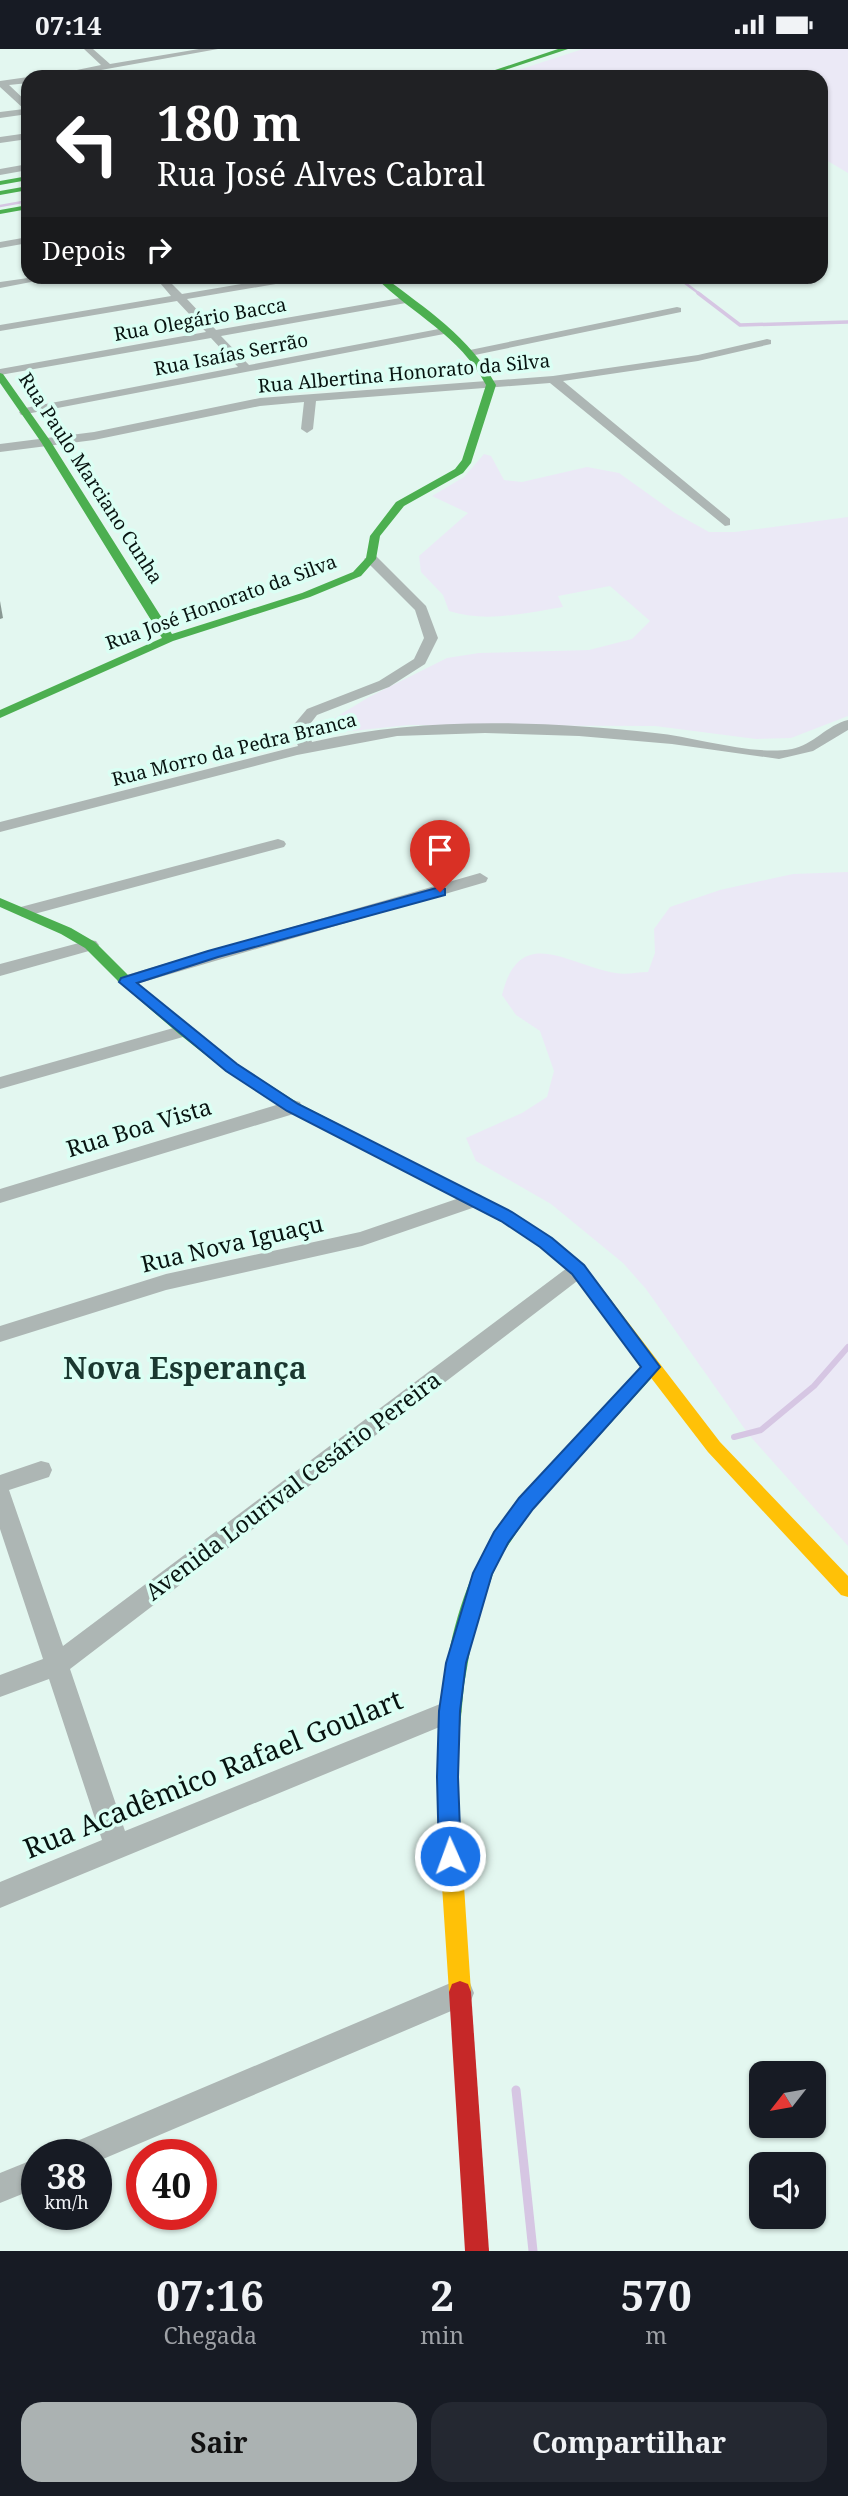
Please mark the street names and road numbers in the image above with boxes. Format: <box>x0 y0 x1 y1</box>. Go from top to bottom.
street label: Rua Olegário Bacca <box>112 291 288 347</box>
street label: Rua Isaías Serrão <box>152 326 310 382</box>
street label: Rua Albertina Honorato da Silva <box>257 347 551 399</box>
street label: Rua Paulo Marciano Cunha <box>13 367 169 589</box>
street label: Rua José Honorato da Silva <box>102 548 340 656</box>
street label: Rua Morro da Pedra Branca <box>109 706 359 792</box>
street label: Rua Boa Vista <box>62 1090 215 1164</box>
street label: Rua Nova Iguaçu <box>138 1206 326 1280</box>
street label: Avenida Lourival Cesário Pereira <box>138 1363 447 1607</box>
street label: Rua Acadêmico Rafael Goulart <box>18 1679 408 1867</box>

